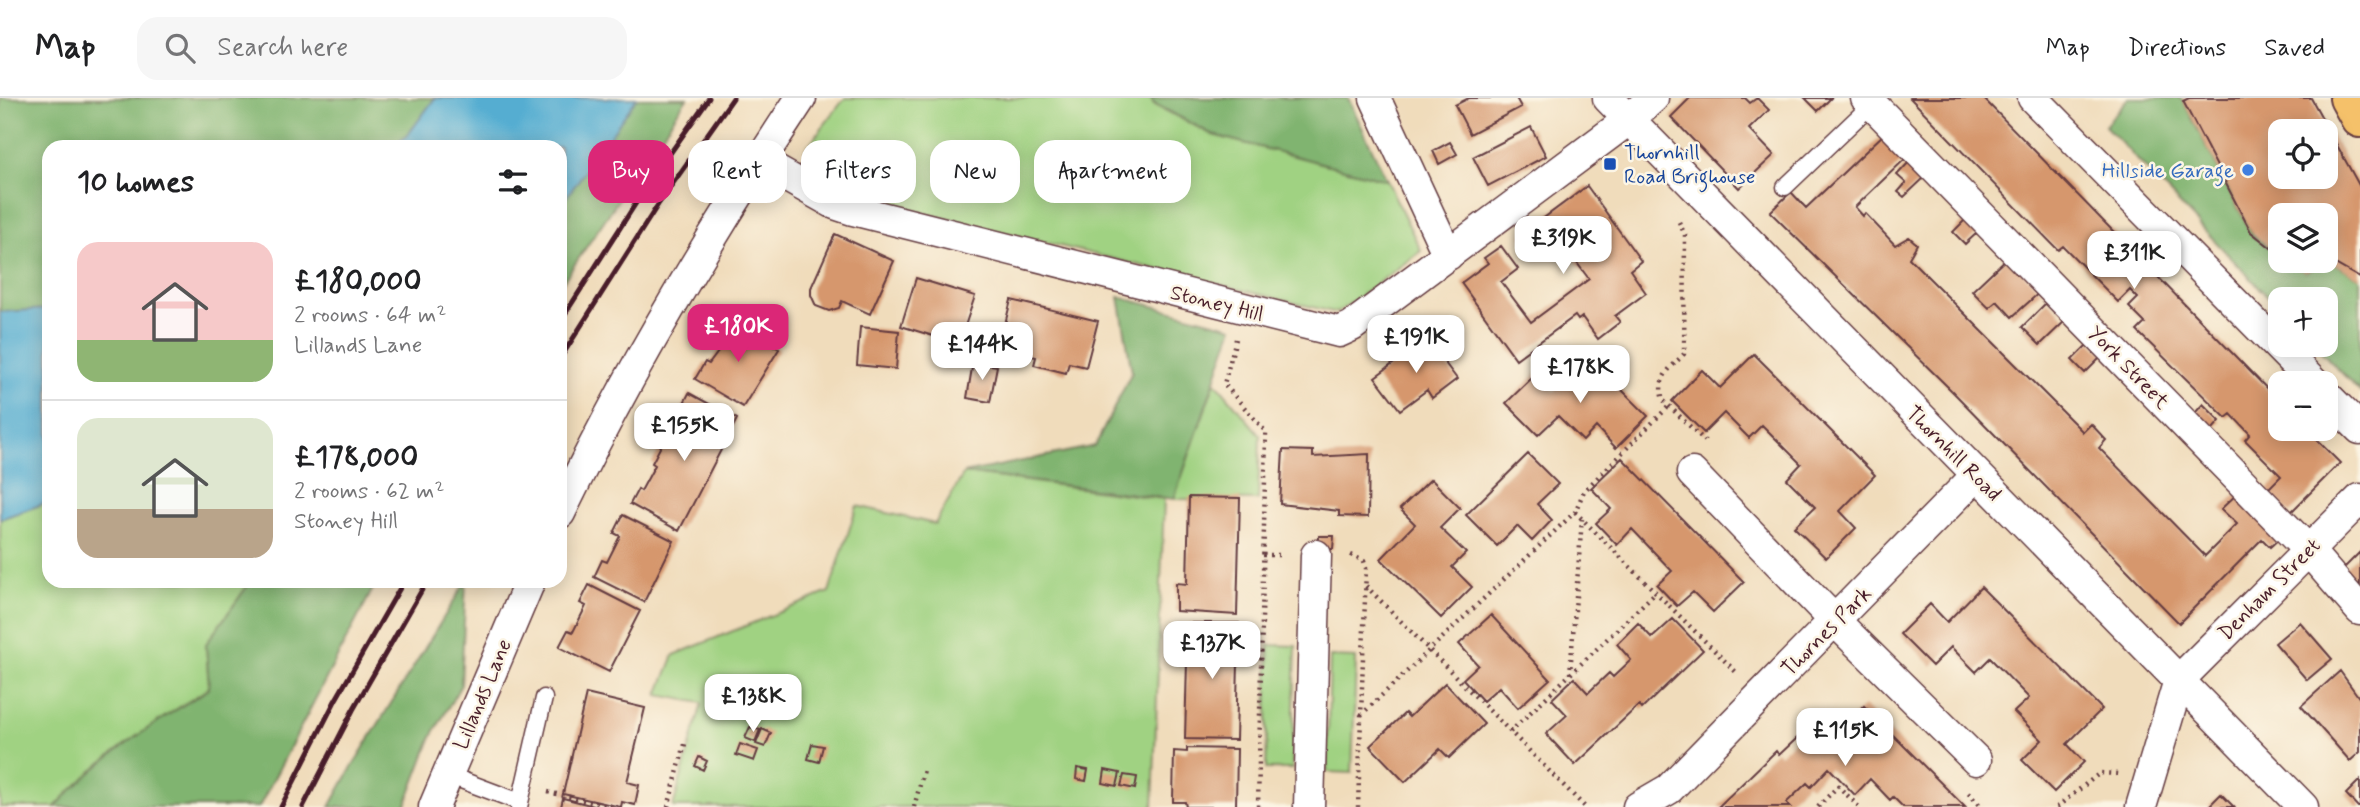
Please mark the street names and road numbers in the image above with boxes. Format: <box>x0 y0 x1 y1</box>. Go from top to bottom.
street label: Stoney Hill <box>1167 279 1266 329</box>
street label: York Street <box>2081 320 2176 416</box>
street label: Thornhill Road <box>1899 400 2007 508</box>
street label: Denham Street <box>2212 532 2327 647</box>
street label: Thornes Park <box>1775 580 1878 683</box>
street label: Lillands Lane <box>447 635 519 754</box>

